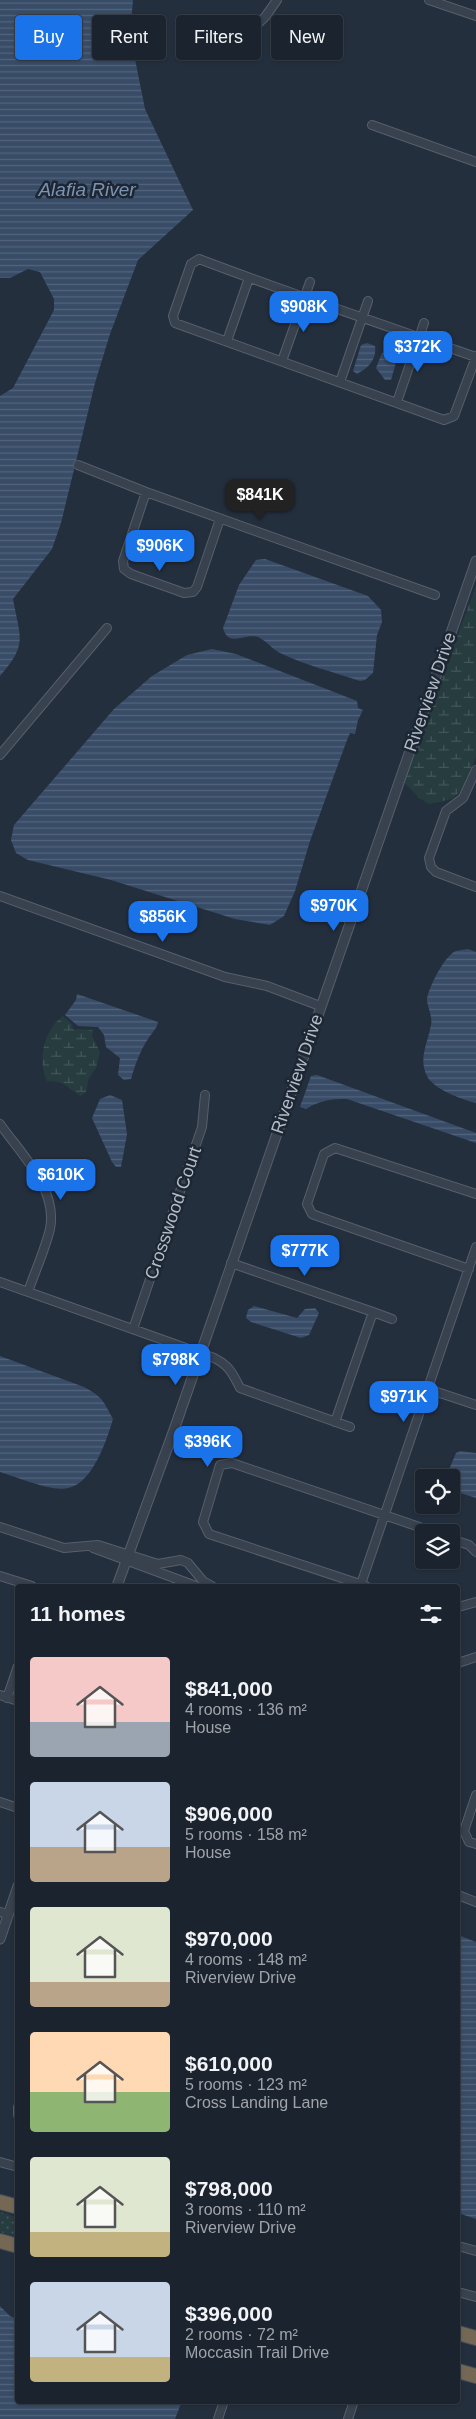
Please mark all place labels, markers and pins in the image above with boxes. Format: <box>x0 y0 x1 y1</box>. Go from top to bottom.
pin: $908K <box>269 290 339 333</box>
pin: $372K <box>383 330 453 373</box>
pin: $841K <box>225 478 295 521</box>
pin: $906K <box>125 530 195 572</box>
pin: $970K <box>299 890 369 932</box>
pin: $856K <box>128 900 198 943</box>
pin: $610K <box>26 1158 96 1201</box>
pin: $777K <box>270 1234 340 1277</box>
pin: $798K <box>141 1344 211 1386</box>
pin: $971K <box>369 1380 439 1423</box>
pin: $396K <box>173 1426 243 1468</box>

